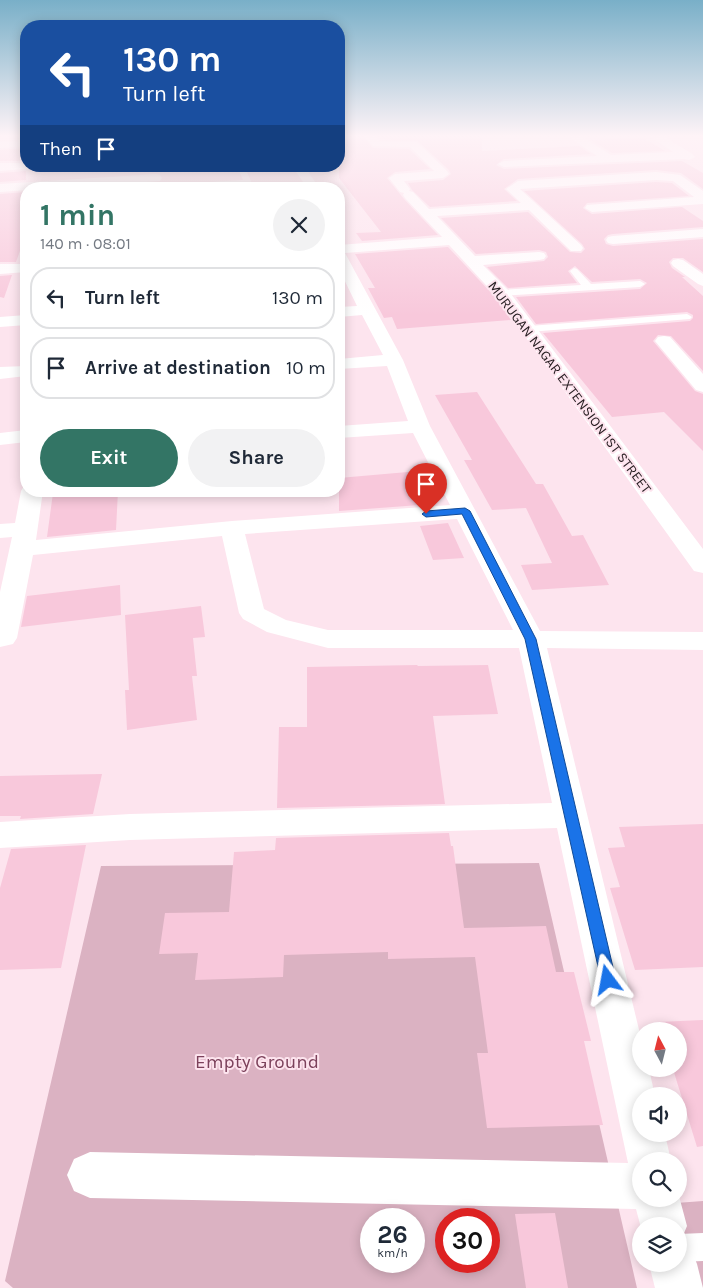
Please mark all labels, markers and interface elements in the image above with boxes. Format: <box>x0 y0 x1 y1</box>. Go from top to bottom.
text: 130 m <box>123 39 221 80</box>
icon: left <box>40 40 105 105</box>
text: Turn left <box>123 81 206 107</box>
icon: arrive <box>92 135 120 163</box>
text: Then <box>40 138 82 160</box>
text: 1 min <box>40 197 115 233</box>
button: close <box>273 199 325 251</box>
text: 140 m · 08:01 <box>40 234 131 253</box>
street label: MURUGAN NAGAR EXTENSION 1ST STREET <box>484 278 655 497</box>
icon: left <box>42 284 70 312</box>
text: Turn left <box>85 287 160 309</box>
text: 130 m <box>272 287 323 309</box>
icon: arrive <box>42 354 70 382</box>
text: Arrive at destination <box>85 357 271 379</box>
text: 10 m <box>286 357 326 379</box>
button: Exit <box>40 429 178 487</box>
button: Share <box>188 429 325 487</box>
pin <box>405 463 447 514</box>
icon: arrive <box>412 470 440 498</box>
position arrow <box>581 953 633 1005</box>
north arrow <box>632 1022 688 1078</box>
map controls <box>632 1022 687 1272</box>
park label: Empty Ground <box>195 1051 319 1073</box>
button: sound <box>632 1087 687 1142</box>
button: search <box>632 1152 687 1207</box>
speed limit sign: 30 <box>435 1208 500 1273</box>
button: layers <box>632 1217 687 1272</box>
text: 26 <box>377 1220 408 1249</box>
text: km/h <box>377 1246 408 1260</box>

